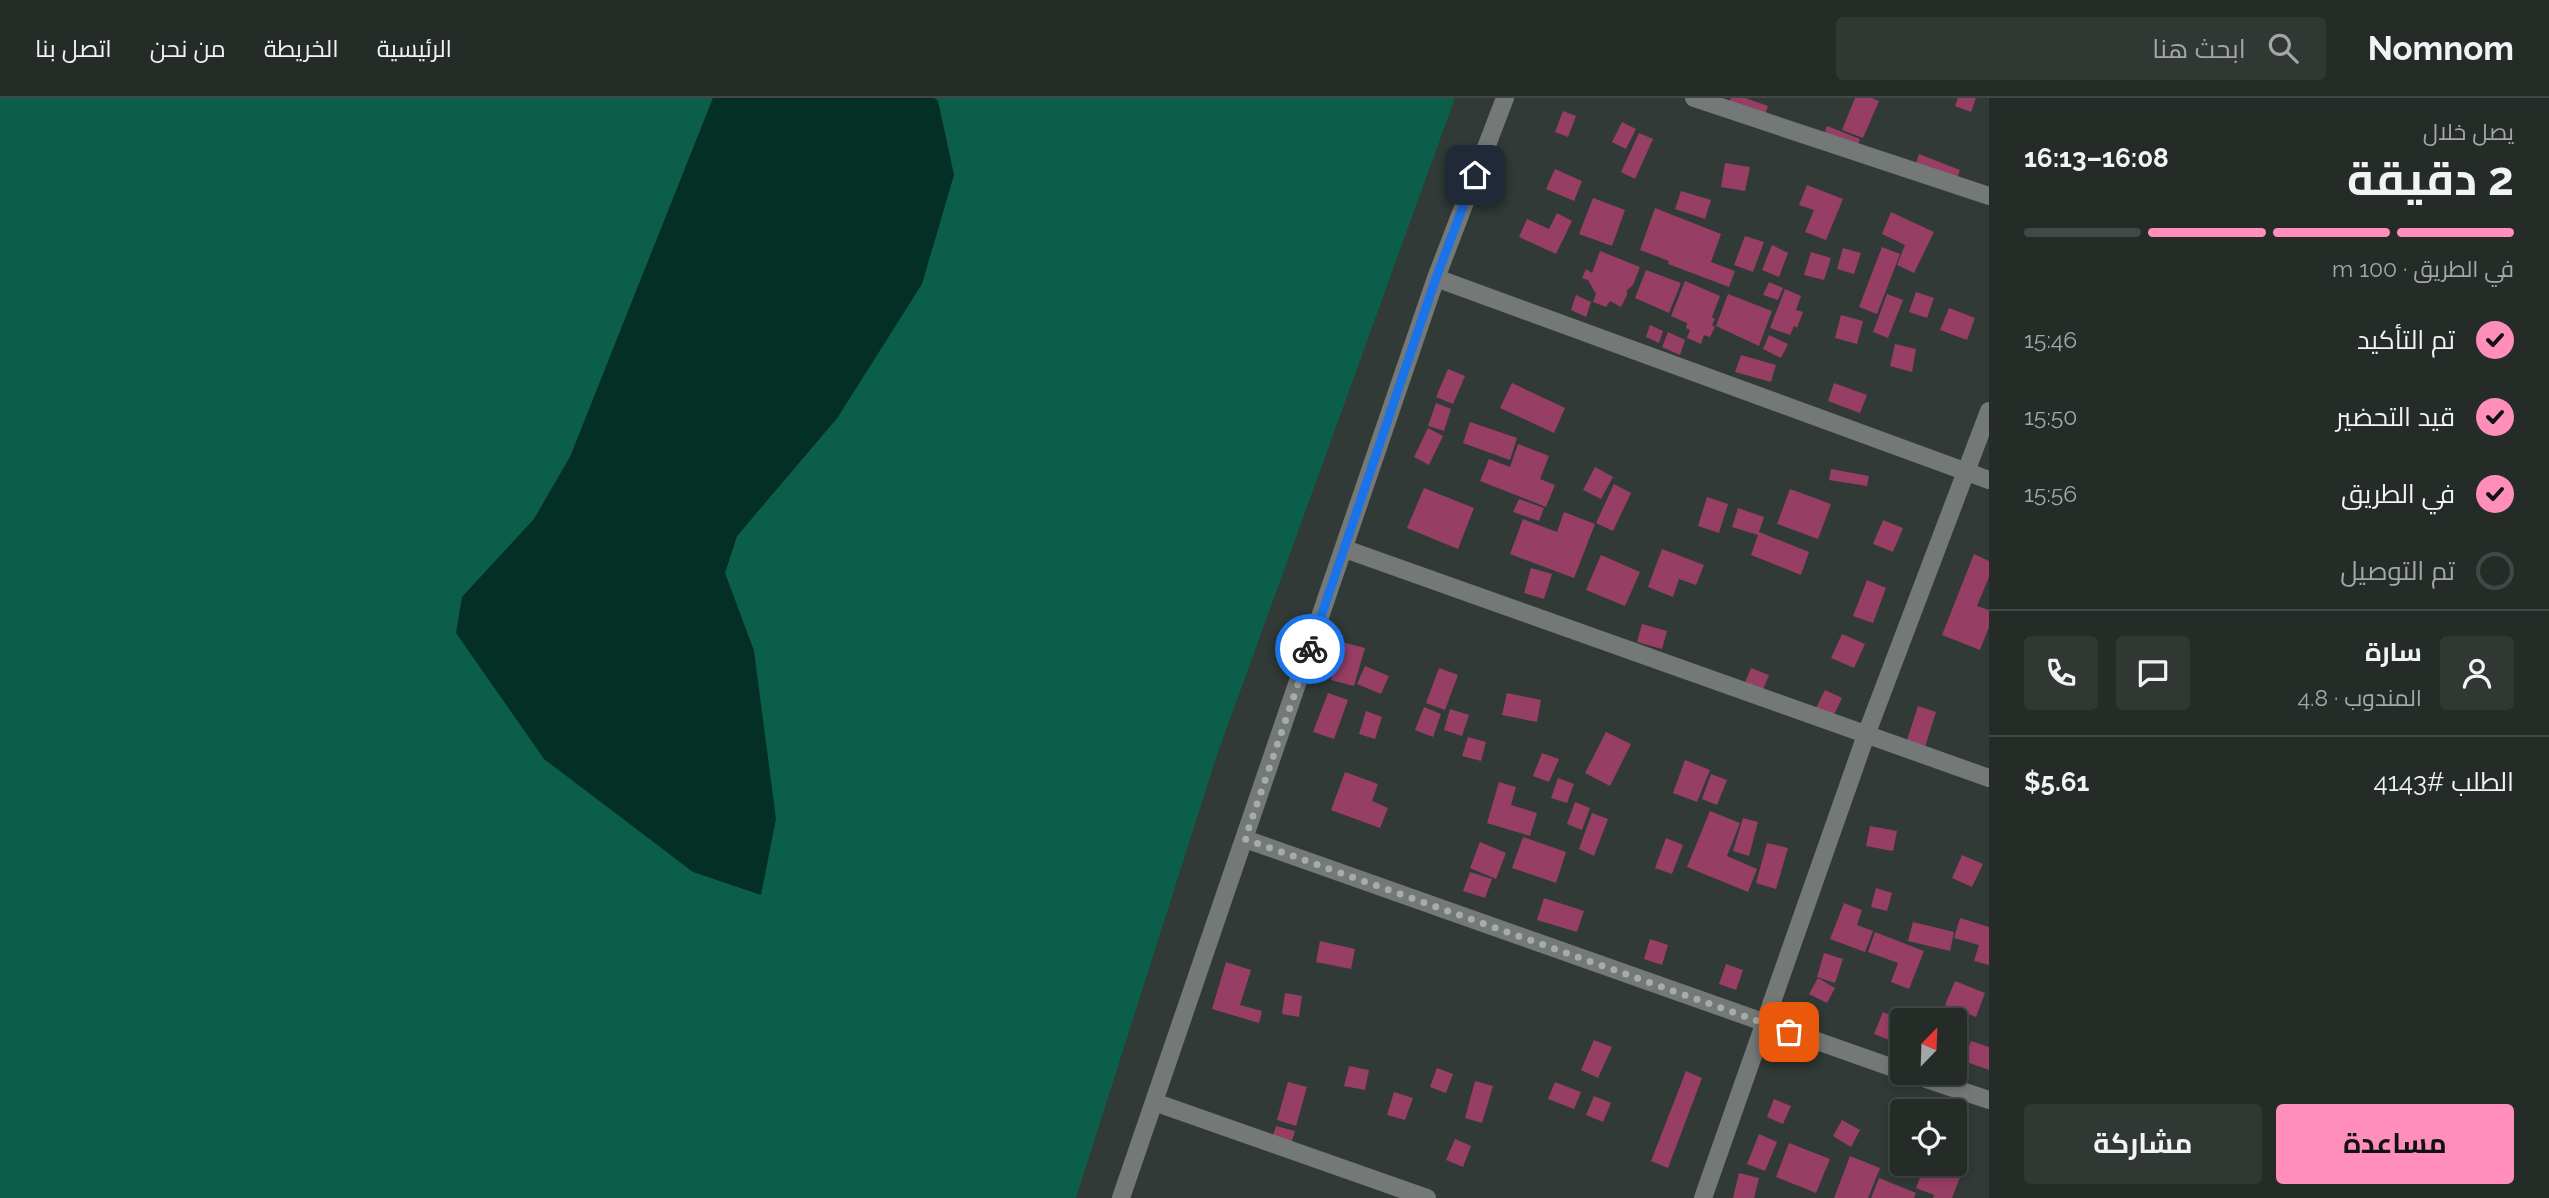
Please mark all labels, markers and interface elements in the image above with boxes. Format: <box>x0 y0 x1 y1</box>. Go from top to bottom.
search box <box>1836 17 2326 80</box>
icon: search <box>2264 29 2302 67</box>
text: Nomnom <box>2368 29 2514 68</box>
text: اتصل بنا <box>35 34 112 63</box>
text: من نحن <box>150 34 226 63</box>
text: الخريطة <box>264 34 339 63</box>
text: الرئيسية <box>377 34 452 63</box>
text: ابحث هنا <box>2152 34 2246 64</box>
text: يصل خلال <box>2423 118 2514 145</box>
text: 16:08–16:13 <box>2024 143 2169 173</box>
pin <box>1445 145 1505 205</box>
text: 2 دقيقة <box>2347 152 2514 206</box>
icon: home <box>1456 156 1494 194</box>
text: في الطريق · 100 m <box>2332 255 2514 282</box>
icon: check <box>2476 321 2514 359</box>
text: تم التأكيد <box>2357 325 2455 355</box>
text: 15:46 <box>2024 326 2077 353</box>
icon: check <box>2476 398 2514 436</box>
text: قيد التحضير <box>2336 402 2455 432</box>
text: 15:50 <box>2024 403 2077 430</box>
icon: check <box>2476 475 2514 513</box>
text: في الطريق <box>2341 479 2455 509</box>
text: 15:56 <box>2024 480 2077 507</box>
text: تم التوصيل <box>2340 556 2455 586</box>
courier <box>1275 614 1345 684</box>
icon: bike <box>1291 630 1329 668</box>
button: phone <box>2024 636 2098 710</box>
button: chat <box>2116 636 2190 710</box>
button: person <box>2440 636 2514 710</box>
text: سارة <box>2365 637 2422 667</box>
text: المندوب · 4.8 <box>2298 684 2422 711</box>
text: $5.61 <box>2024 767 2089 797</box>
text: الطلب #4143 <box>2373 767 2514 797</box>
pin <box>1759 1002 1819 1062</box>
north arrow <box>1890 1008 1967 1085</box>
map controls <box>1890 1008 1967 1176</box>
icon: bag <box>1770 1013 1808 1051</box>
button: locate <box>1890 1099 1967 1176</box>
button: مشاركة <box>2024 1104 2262 1184</box>
button: مساعدة <box>2276 1104 2514 1184</box>

